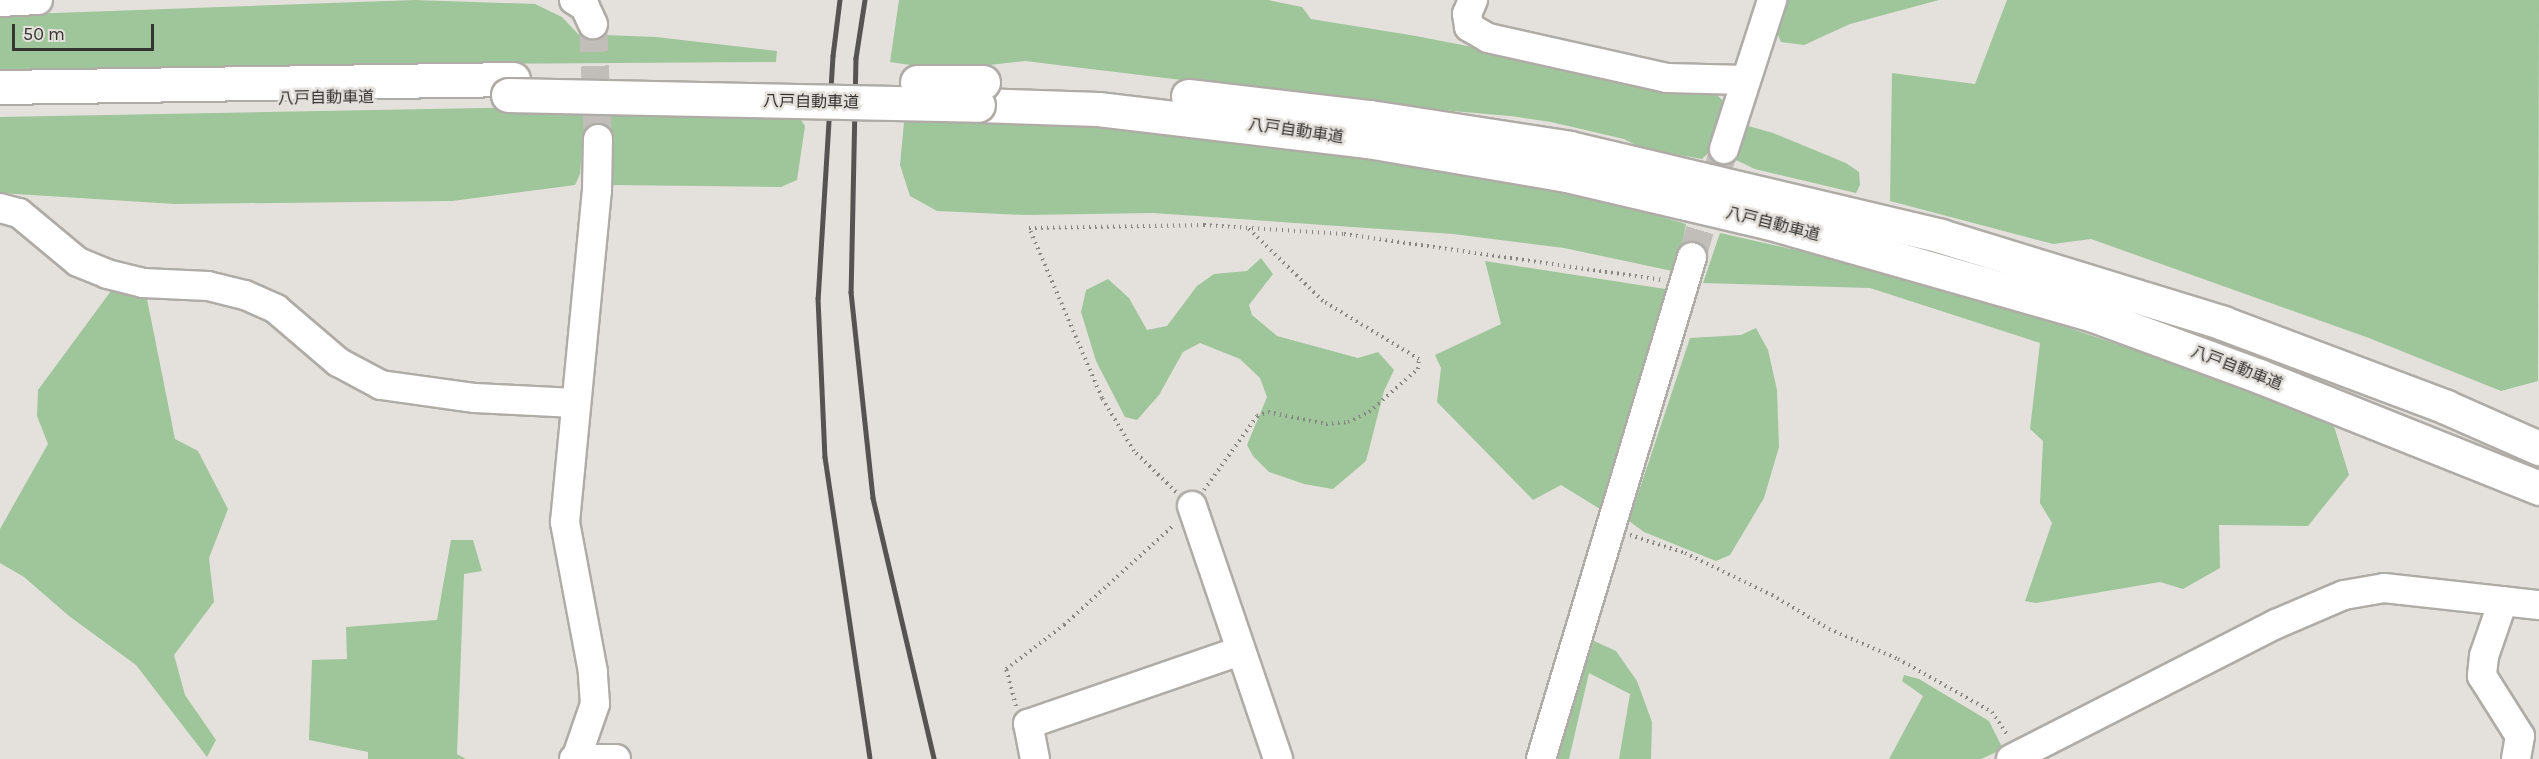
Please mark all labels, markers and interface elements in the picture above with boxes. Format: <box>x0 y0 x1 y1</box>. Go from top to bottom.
scale bar <box>15 12 158 50</box>
text: 50 m <box>23 23 65 45</box>
street label: 八戸自動車道 <box>278 88 374 108</box>
street label: 八戸自動車道 <box>763 92 859 112</box>
street label: 八戸自動車道 <box>1247 115 1345 147</box>
street label: 八戸自動車道 <box>1724 203 1822 245</box>
street label: 八戸自動車道 <box>2189 342 2285 394</box>

